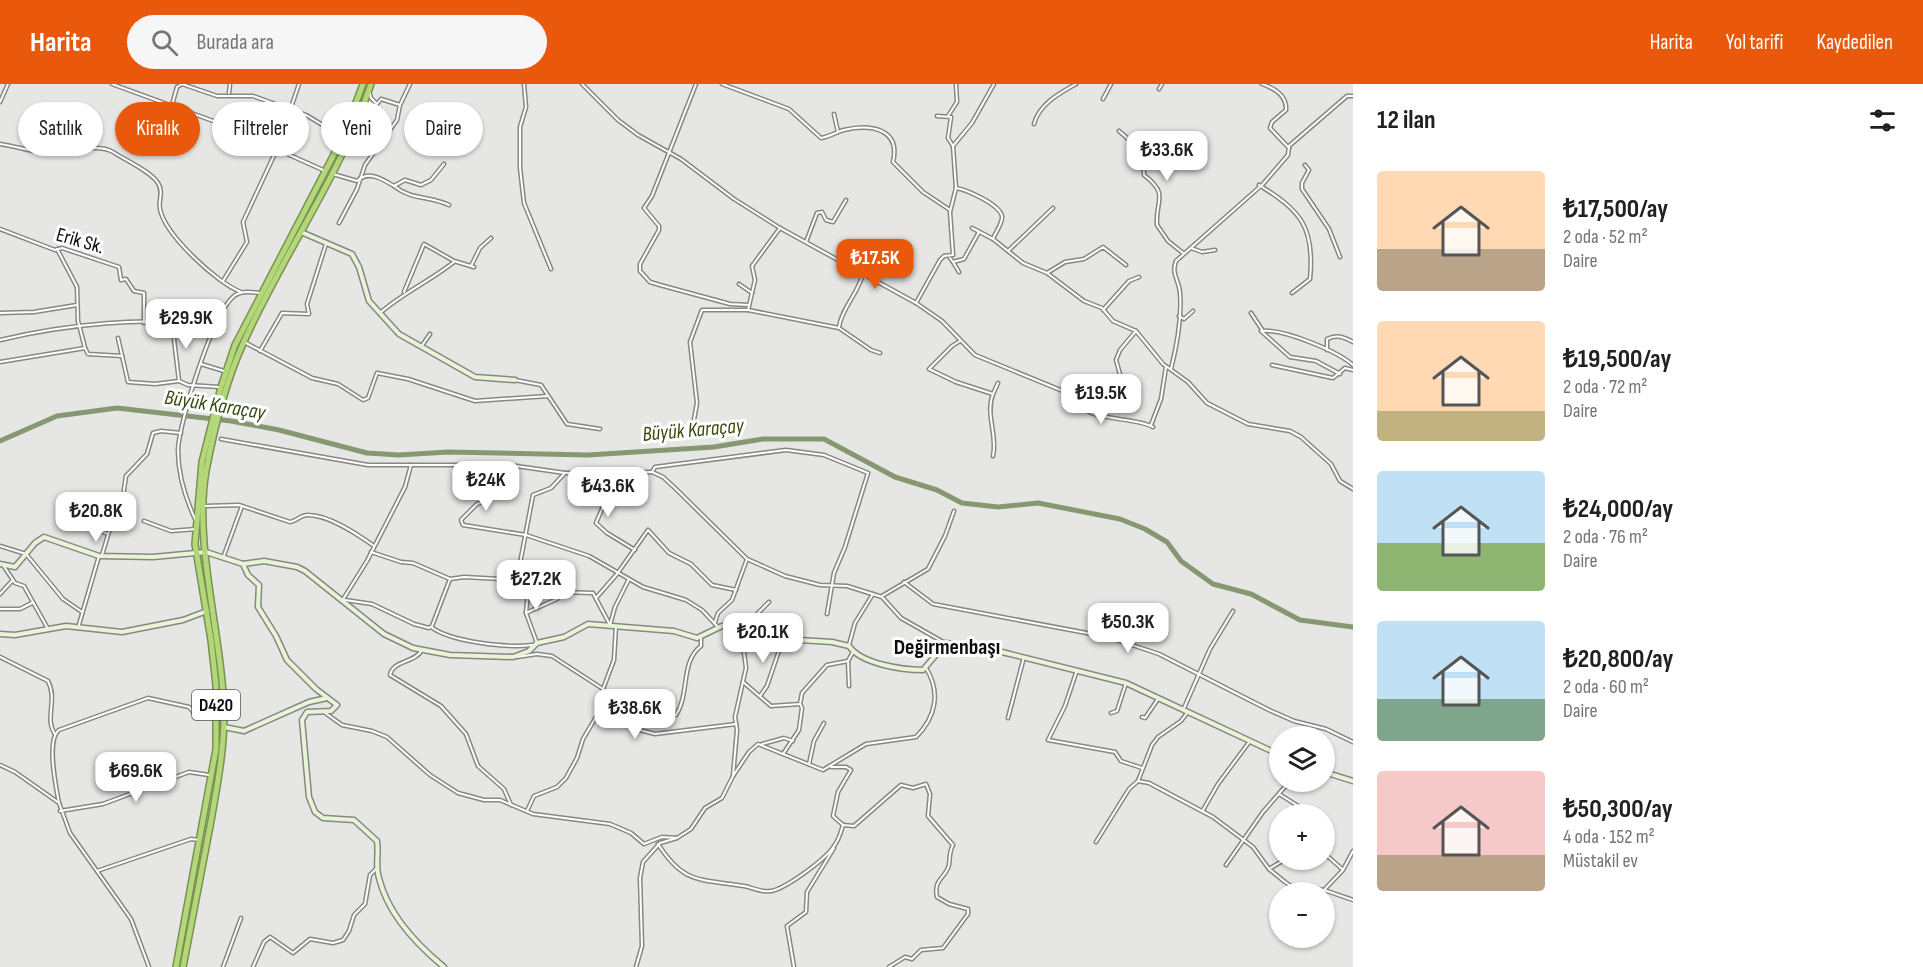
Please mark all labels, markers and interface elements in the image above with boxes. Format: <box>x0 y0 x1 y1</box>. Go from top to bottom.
search box <box>127 15 547 69</box>
text: Harita <box>30 26 91 59</box>
icon: search <box>148 26 181 59</box>
text: Burada ara <box>196 29 274 56</box>
text: Harita <box>1650 30 1693 55</box>
text: Yol tarifi <box>1726 30 1784 55</box>
text: Kaydedilen <box>1817 30 1893 55</box>
chip: Satılık <box>18 102 103 156</box>
chip: Kiralık <box>115 102 200 156</box>
chip: Filtreler <box>212 102 309 156</box>
chip: Yeni <box>321 102 392 156</box>
chip: Daire <box>404 102 483 156</box>
icon: filters <box>1866 104 1899 137</box>
text: 12 ilan <box>1377 105 1436 136</box>
pin: ₺33.6K <box>1118 131 1216 182</box>
text: ₺33.6K <box>1141 138 1193 162</box>
text: ₺17,500/ay <box>1563 194 1668 225</box>
icon: home <box>1425 195 1497 267</box>
street label: Erik Sk. <box>53 223 107 259</box>
text: 2 oda · 52 m² <box>1563 225 1648 249</box>
pin: ₺17.5K <box>826 239 924 290</box>
text: ₺17.5K <box>850 246 900 270</box>
text: Daire <box>1563 249 1598 273</box>
pin: ₺29.9K <box>137 299 235 350</box>
text: ₺29.9K <box>160 306 213 330</box>
text: ₺19,500/ay <box>1563 344 1671 375</box>
icon: home <box>1425 345 1497 417</box>
pin: ₺19.5K <box>1052 374 1150 425</box>
text: 2 oda · 72 m² <box>1563 375 1648 399</box>
text: ₺19.5K <box>1075 381 1127 405</box>
water label: Büyük Karaçay <box>163 385 268 425</box>
text: Daire <box>1563 399 1598 423</box>
water label: Büyük Karaçay <box>641 413 746 447</box>
pin: ₺24K <box>450 461 522 512</box>
pin: ₺43.6K <box>559 467 657 518</box>
text: ₺24K <box>466 468 506 492</box>
text: ₺43.6K <box>581 474 635 498</box>
pin: ₺20.8K <box>47 492 145 543</box>
text: ₺24,000/ay <box>1563 494 1673 525</box>
icon: home <box>1425 495 1497 567</box>
text: ₺20.8K <box>69 499 123 523</box>
text: 2 oda · 76 m² <box>1563 525 1648 549</box>
text: Daire <box>1563 549 1598 573</box>
pin: ₺27.2K <box>487 560 585 611</box>
text: ₺27.2K <box>511 567 561 591</box>
pin: ₺50.3K <box>1079 603 1177 654</box>
text: ₺50.3K <box>1102 610 1154 634</box>
pin: ₺20.1K <box>714 613 812 664</box>
text: ₺20.1K <box>737 620 789 644</box>
district label: Değirmenbaşı <box>894 634 1000 661</box>
text: ₺20,800/ay <box>1563 644 1673 675</box>
icon: home <box>1425 645 1497 717</box>
text: 2 oda · 60 m² <box>1563 675 1649 699</box>
pin: ₺38.6K <box>586 689 684 740</box>
road number: D420 <box>192 690 240 720</box>
text: ₺38.6K <box>608 696 662 720</box>
text: Daire <box>1563 699 1598 723</box>
map controls <box>1269 726 1335 948</box>
button: layers <box>1269 726 1335 792</box>
pin: ₺69.6K <box>87 752 185 803</box>
text: ₺69.6K <box>109 759 163 783</box>
text: ₺50,300/ay <box>1563 794 1672 825</box>
icon: home <box>1425 795 1497 867</box>
button: + <box>1269 804 1335 870</box>
text: 4 oda · 152 m² <box>1563 825 1655 849</box>
text: Müstakil ev <box>1563 849 1638 873</box>
button: − <box>1269 882 1335 948</box>

